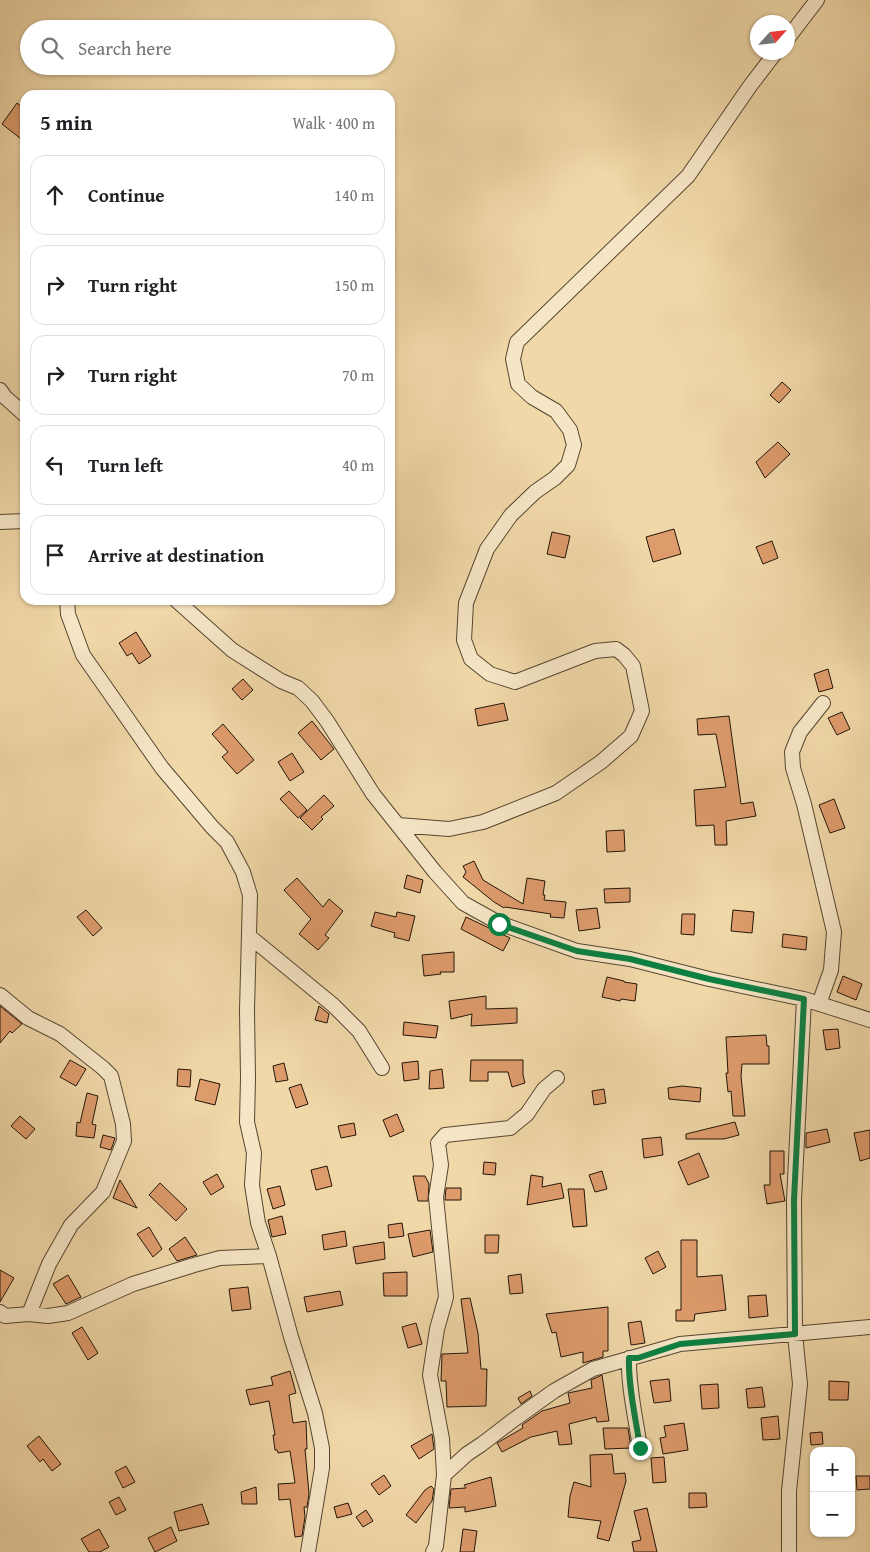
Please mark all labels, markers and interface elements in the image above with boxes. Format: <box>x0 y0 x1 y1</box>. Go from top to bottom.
north arrow <box>750 15 795 60</box>
search box <box>20 20 395 75</box>
icon: search <box>38 34 66 62</box>
text: Search here <box>78 34 172 62</box>
text: 5 min <box>40 107 92 138</box>
text: Walk · 400 m <box>292 111 375 135</box>
icon: ahead <box>41 181 69 209</box>
text: Continue <box>88 181 165 209</box>
text: 140 m <box>334 183 374 207</box>
icon: right <box>41 271 69 299</box>
text: Turn right <box>88 271 177 299</box>
text: 150 m <box>334 273 374 297</box>
icon: right <box>41 361 69 389</box>
text: Turn right <box>88 361 177 389</box>
text: 70 m <box>342 363 374 387</box>
icon: left <box>41 451 69 479</box>
text: Turn left <box>88 451 163 479</box>
text: 40 m <box>342 453 374 477</box>
icon: arrive <box>41 541 69 569</box>
text: Arrive at destination <box>88 541 264 569</box>
route start <box>488 913 511 936</box>
route end <box>629 1437 652 1460</box>
map controls <box>810 1447 855 1537</box>
button: + <box>810 1447 855 1492</box>
button: − <box>810 1492 855 1537</box>

